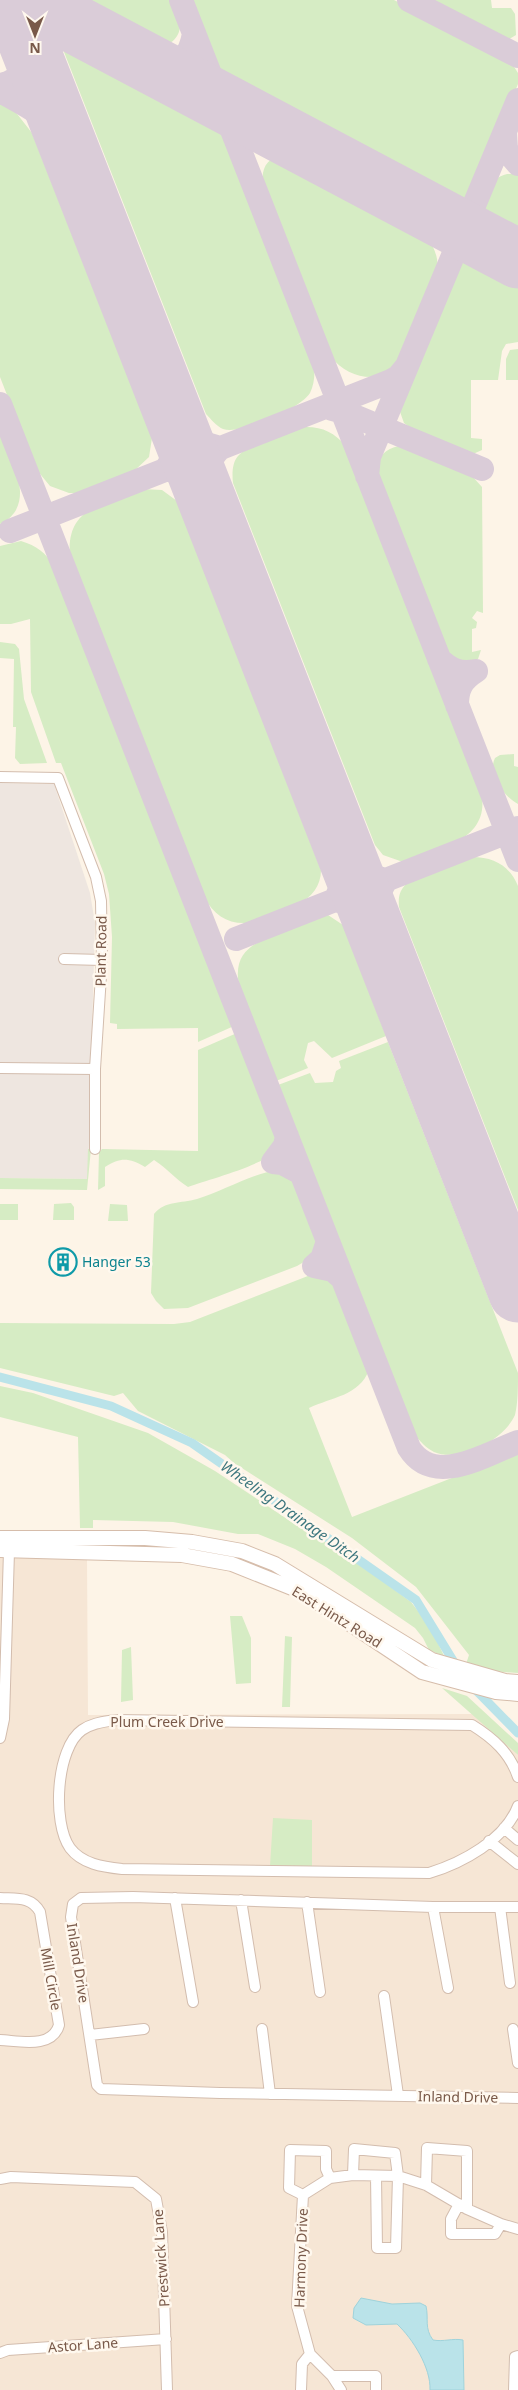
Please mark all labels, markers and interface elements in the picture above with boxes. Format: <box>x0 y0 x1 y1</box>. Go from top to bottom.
north arrow <box>10 10 60 60</box>
text: N <box>29 39 41 58</box>
street label: Plant Road <box>90 915 111 987</box>
building icon: Hanger 53 <box>48 1247 78 1277</box>
place label: Hanger 53 <box>82 1252 151 1271</box>
water label: Wheeling Drainage Ditch <box>217 1456 364 1567</box>
street label: East Hintz Road <box>289 1581 386 1652</box>
street label: Plum Creek Drive <box>110 1712 224 1731</box>
street label: Inland Drive <box>63 1922 94 2004</box>
street label: Mill Circle <box>37 1946 66 2012</box>
street label: Inland Drive <box>418 2086 498 2107</box>
street label: Prestwick Lane <box>148 2208 173 2307</box>
street label: Harmony Drive <box>289 2208 312 2308</box>
street label: Astor Lane <box>47 2333 119 2356</box>

